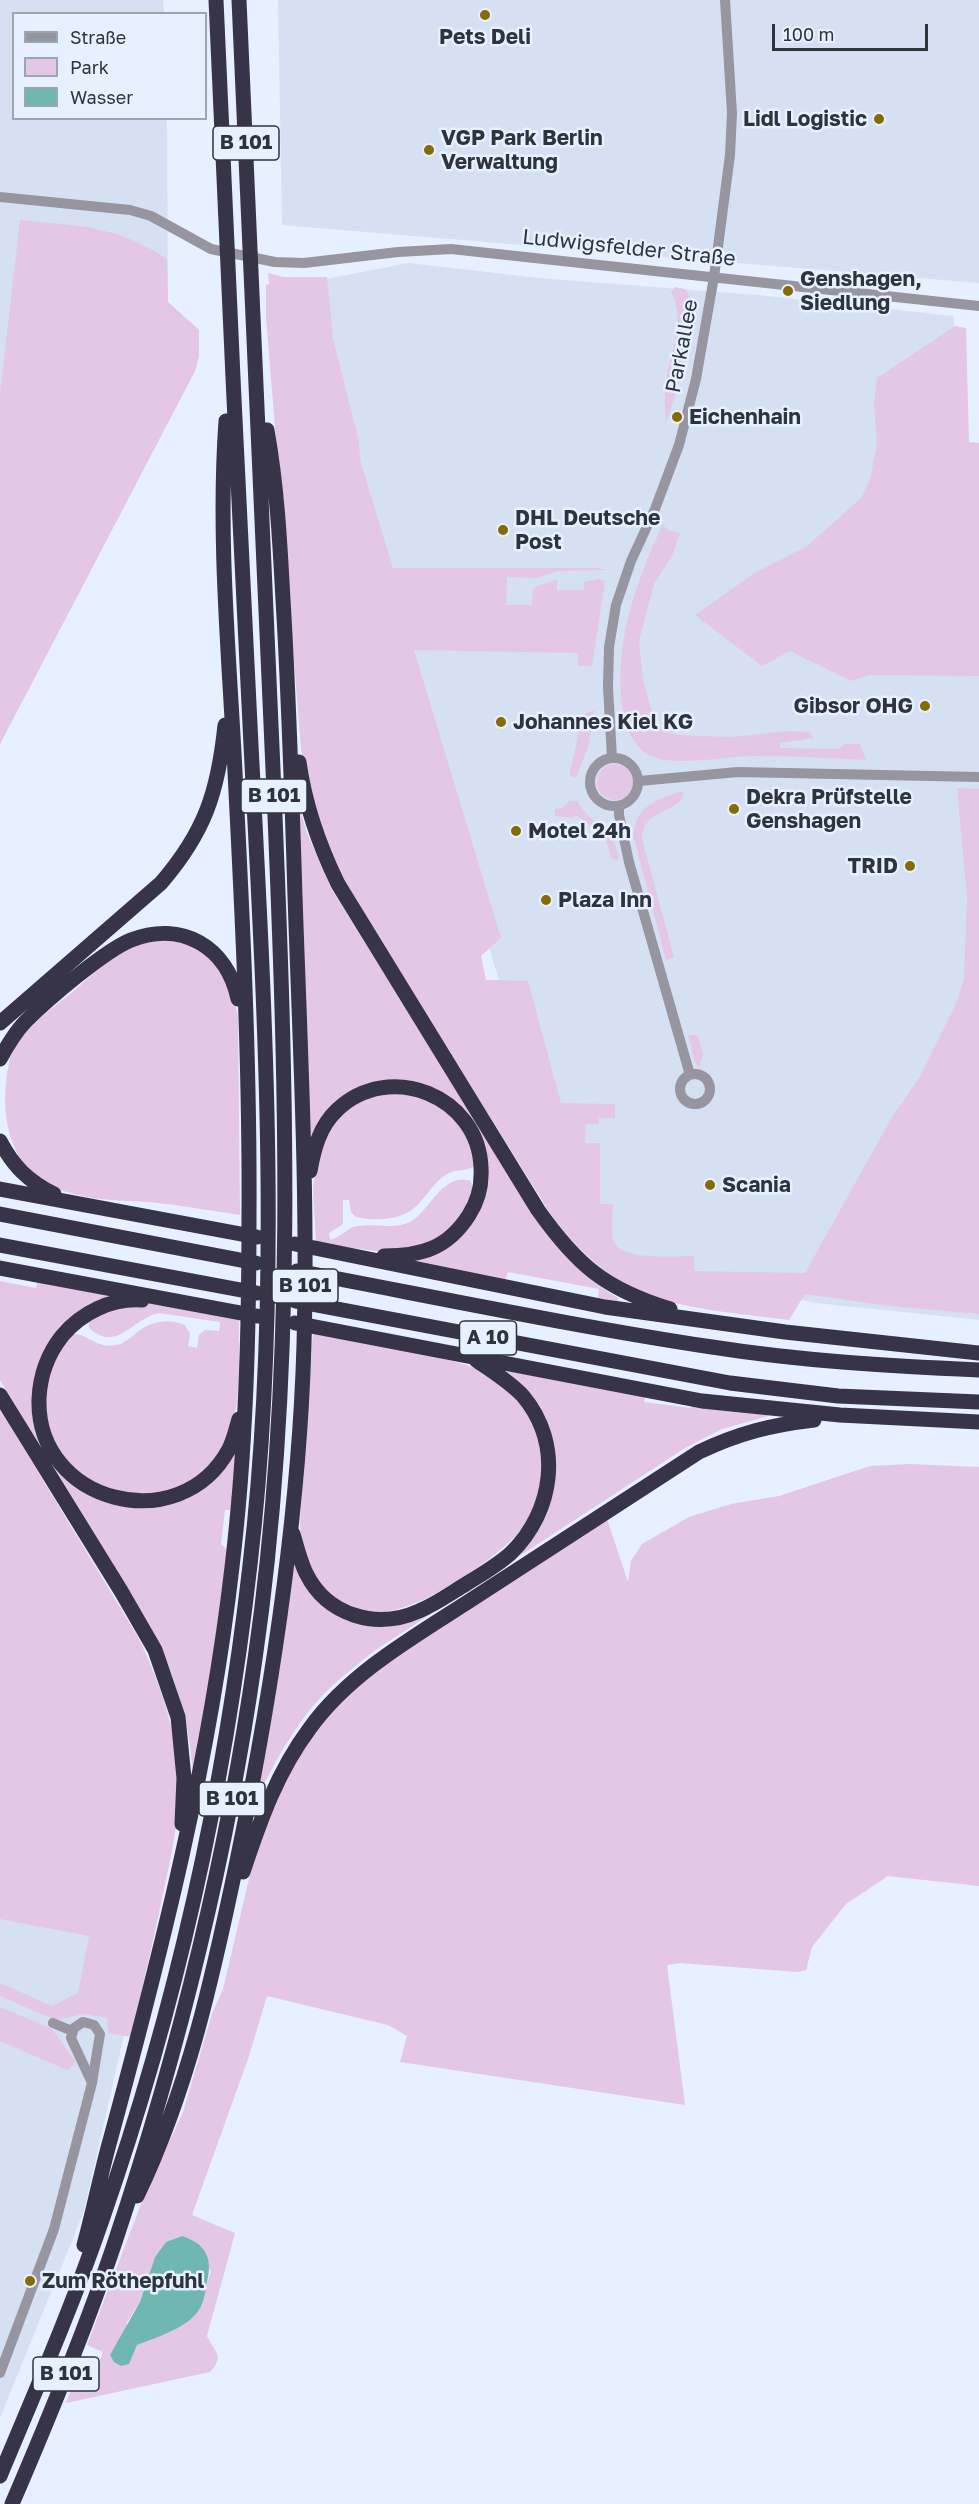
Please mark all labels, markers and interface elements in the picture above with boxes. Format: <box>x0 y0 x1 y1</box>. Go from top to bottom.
marker: Pets Deli <box>478 8 492 22</box>
legend <box>12 12 207 120</box>
scale bar <box>775 12 931 50</box>
text: 100 m <box>783 23 834 45</box>
place label: Pets Deli <box>439 24 531 50</box>
text: Straße <box>70 26 126 48</box>
text: Park <box>70 56 109 78</box>
text: Wasser <box>70 86 133 108</box>
place label: Lidl Logistic <box>743 106 867 132</box>
marker: Lidl Logistic <box>872 112 886 126</box>
place label: VGP Park Berlin Verwaltung <box>441 125 603 175</box>
road number: B 101 <box>213 126 279 160</box>
marker: VGP Park Berlin Verwaltung <box>422 143 436 157</box>
street label: Ludwigsfelder Straße <box>521 224 737 272</box>
place label: Genshagen, Siedlung <box>800 266 922 316</box>
marker: Genshagen, Siedlung <box>781 284 795 298</box>
street label: Parkallee <box>661 297 703 395</box>
place label: Eichenhain <box>689 404 801 430</box>
marker: Eichenhain <box>670 410 684 424</box>
place label: DHL Deutsche Post <box>515 505 660 555</box>
marker: DHL Deutsche Post <box>496 523 510 537</box>
place label: Gibsor OHG <box>794 693 913 719</box>
marker: Gibsor OHG <box>918 699 932 713</box>
place label: Johannes Kiel KG <box>513 709 693 735</box>
marker: Johannes Kiel KG <box>494 715 508 729</box>
road number: B 101 <box>241 779 307 813</box>
place label: Dekra Prüfstelle Genshagen <box>746 784 912 834</box>
marker: Dekra Prüfstelle Genshagen <box>727 802 741 816</box>
place label: Motel 24h <box>528 818 631 844</box>
marker: Motel 24h <box>509 824 523 838</box>
place label: TRID <box>848 853 898 879</box>
marker: TRID <box>903 859 917 873</box>
place label: Plaza Inn <box>558 887 652 913</box>
marker: Plaza Inn <box>539 893 553 907</box>
place label: Scania <box>722 1172 791 1198</box>
marker: Scania <box>703 1178 717 1192</box>
road number: B 101 <box>272 1269 338 1303</box>
road number: A 10 <box>460 1321 516 1355</box>
road number: B 101 <box>199 1782 265 1816</box>
place label: Zum Röthepfuhl <box>42 2268 204 2294</box>
marker: Zum Röthepfuhl <box>23 2274 37 2288</box>
road number: B 101 <box>33 2357 99 2391</box>

